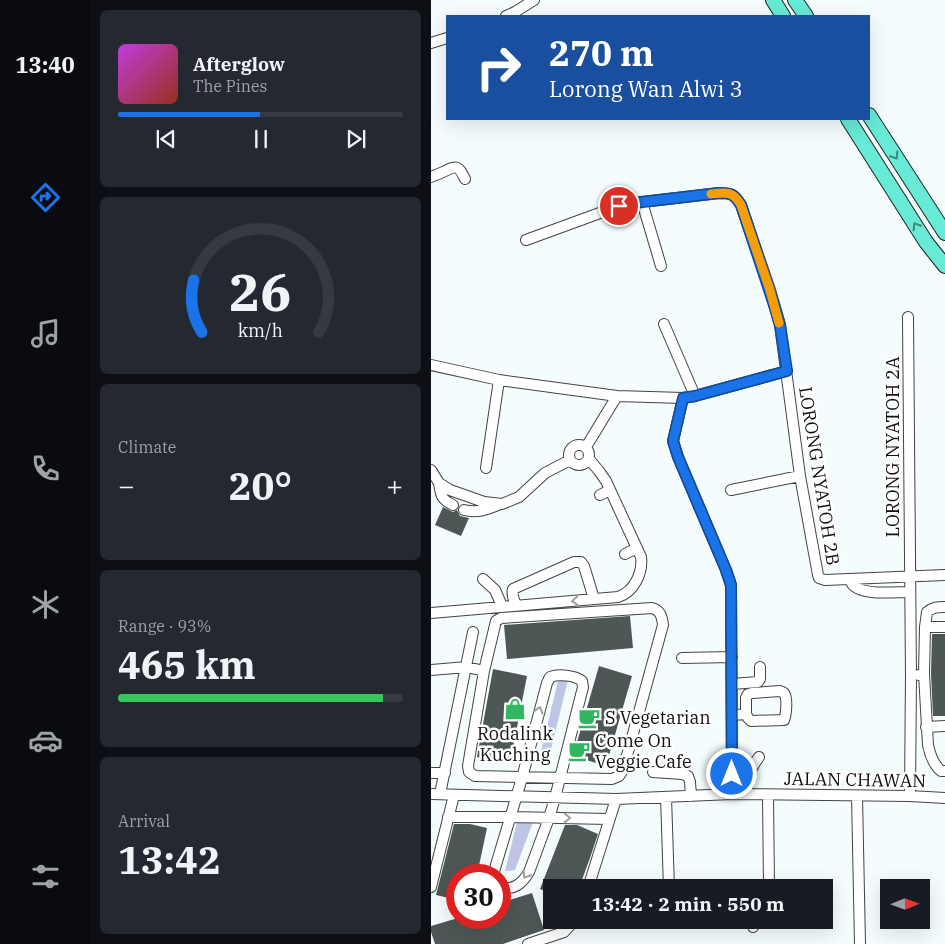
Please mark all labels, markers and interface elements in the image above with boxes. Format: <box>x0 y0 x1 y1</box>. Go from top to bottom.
text: 270 m <box>549 30 654 76</box>
icon: right <box>466 35 531 100</box>
text: 13:40 <box>15 50 75 79</box>
text: Afterglow <box>193 52 285 76</box>
text: Lorong Wan Alwi 3 <box>549 74 743 103</box>
text: The Pines <box>193 76 267 96</box>
icon: previous <box>152 125 180 153</box>
icon: pause <box>247 125 275 153</box>
icon: next <box>342 125 370 153</box>
one-way arrow <box>889 150 898 160</box>
icon: directions <box>28 180 63 215</box>
pin <box>598 185 640 227</box>
icon: arrive <box>605 192 633 220</box>
one-way arrow <box>913 223 923 232</box>
text: 26 <box>229 258 292 325</box>
icon: music <box>28 316 63 351</box>
text: km/h <box>238 319 283 342</box>
street label: LORONG NYATOH 2A <box>881 356 904 538</box>
street label: LORONG NYATOH 2B <box>794 385 845 567</box>
text: Climate <box>118 437 176 457</box>
icon: phone <box>28 451 63 486</box>
text: 20° <box>229 461 292 510</box>
text: − <box>118 467 135 504</box>
text: + <box>386 467 403 504</box>
icon: climate <box>28 587 63 622</box>
one-way arrow <box>570 595 578 606</box>
text: Range · 93% <box>118 616 211 636</box>
text: 465 km <box>118 640 256 689</box>
shop icon: Rodalink Kuching <box>502 696 528 722</box>
cafe icon: S Vegetarian <box>576 705 602 731</box>
place label: S Vegetarian <box>605 706 711 729</box>
one-way arrow <box>534 707 544 715</box>
place label: Rodalink Kuching <box>477 722 553 766</box>
icon: car <box>28 723 63 758</box>
place label: Come On Veggie Cafe <box>595 729 692 773</box>
cafe icon: Come On Veggie Cafe <box>566 738 592 764</box>
position arrow <box>705 747 757 799</box>
street label: JALAN CHAWAN <box>784 767 926 792</box>
text: Arrival <box>118 811 170 831</box>
one-way arrow <box>564 813 571 823</box>
text: 13:42 <box>118 835 221 884</box>
icon: filters <box>28 859 63 894</box>
speed limit sign: 30 <box>446 864 511 929</box>
one-way arrow <box>522 870 532 879</box>
north arrow <box>880 879 930 929</box>
map controls <box>880 879 930 929</box>
text: 13:42 · 2 min · 550 m <box>592 892 784 916</box>

